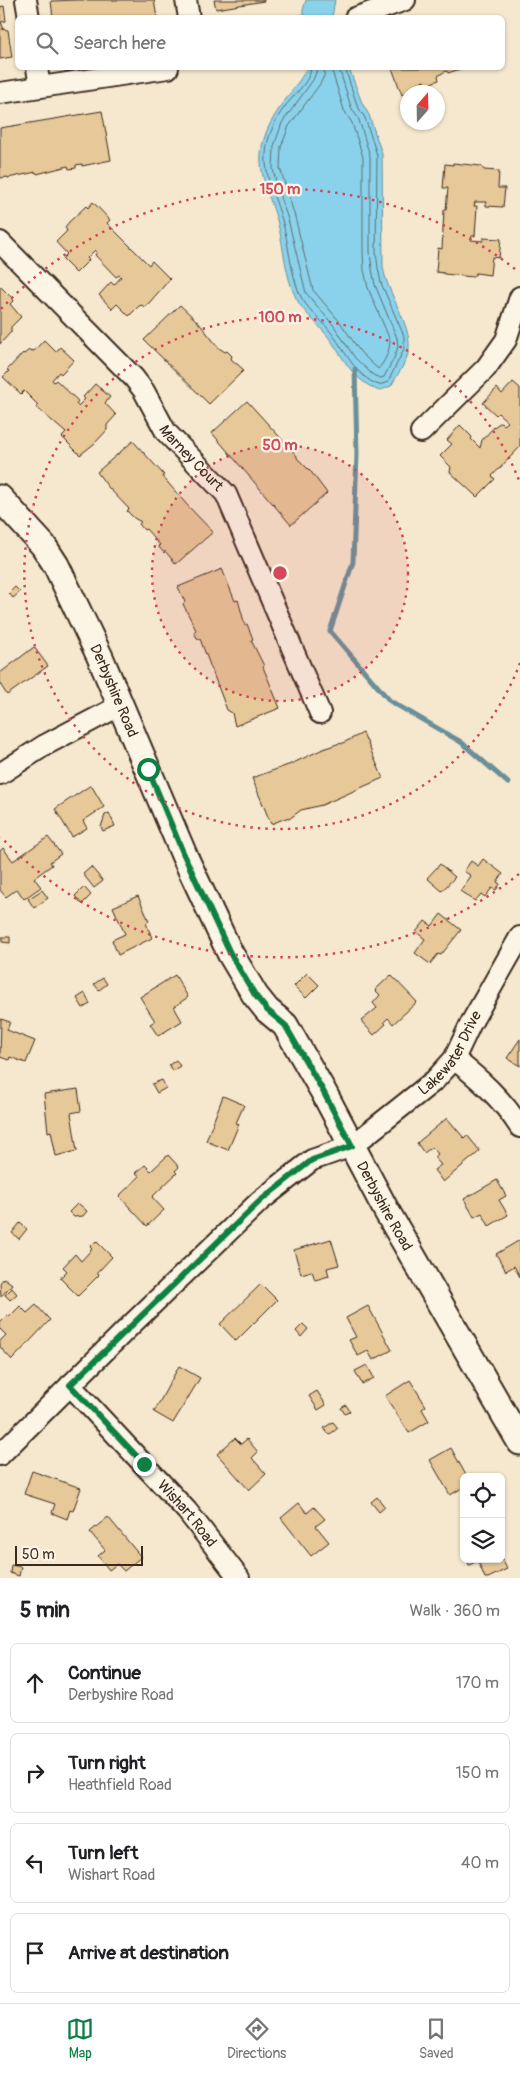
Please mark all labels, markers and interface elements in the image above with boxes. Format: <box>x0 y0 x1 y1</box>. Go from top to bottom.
search box <box>15 15 505 70</box>
icon: search <box>33 29 61 57</box>
text: Search here <box>73 31 166 55</box>
north arrow <box>400 85 445 130</box>
text: 150 m <box>260 180 300 199</box>
text: 100 m <box>259 308 301 327</box>
street label: Marney Court <box>155 422 228 496</box>
text: 50 m <box>263 436 297 455</box>
centre of rings <box>271 564 289 582</box>
street label: Derbyshire Road <box>86 641 142 740</box>
route start <box>137 758 160 781</box>
street label: Lakewater Drive <box>414 1007 486 1099</box>
street label: Derbyshire Road <box>352 1158 417 1254</box>
route end <box>133 1453 156 1476</box>
map controls <box>460 1473 505 1563</box>
button: locate <box>460 1473 505 1518</box>
street label: Wishart Road <box>154 1476 221 1551</box>
button: layers <box>460 1518 505 1563</box>
scale bar <box>15 1543 142 1566</box>
text: 50 m <box>22 1546 55 1563</box>
text: 5 min <box>20 1597 70 1624</box>
text: Walk · 360 m <box>409 1601 500 1621</box>
text: Continue <box>68 1661 141 1685</box>
icon: ahead <box>21 1669 49 1697</box>
text: 170 m <box>456 1673 499 1693</box>
text: Derbyshire Road <box>68 1685 174 1705</box>
text: Turn right <box>68 1751 146 1775</box>
icon: right <box>21 1759 49 1787</box>
text: 150 m <box>455 1763 499 1783</box>
text: Heathfield Road <box>68 1775 172 1795</box>
text: Turn left <box>68 1841 138 1865</box>
icon: left <box>21 1849 49 1877</box>
text: 40 m <box>461 1853 499 1873</box>
text: Wishart Road <box>68 1865 155 1885</box>
icon: arrive <box>21 1939 49 1967</box>
text: Arrive at destination <box>68 1941 229 1965</box>
tab: Map <box>66 2015 94 2062</box>
tab: Directions <box>227 2015 286 2062</box>
tab: Saved <box>419 2015 454 2062</box>

